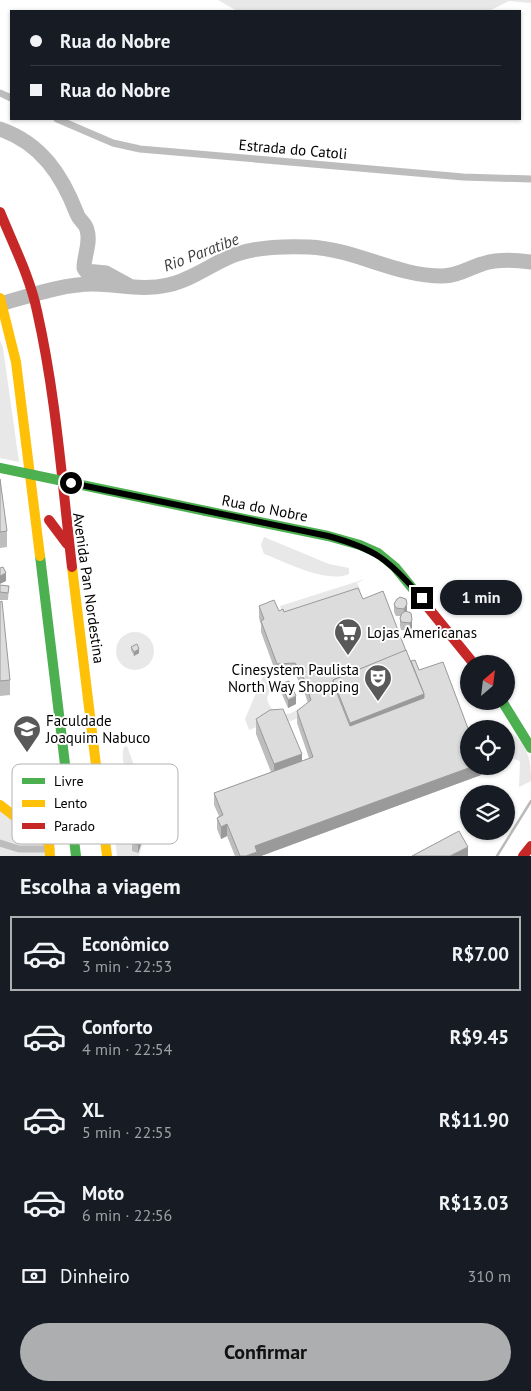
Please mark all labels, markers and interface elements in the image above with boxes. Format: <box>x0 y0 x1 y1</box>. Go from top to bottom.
text: Rua do Nobre <box>60 29 170 53</box>
text: Rua do Nobre <box>60 78 170 102</box>
street label: Estrada do Catoli <box>238 135 348 163</box>
water label: Rio Paratibe <box>160 228 242 276</box>
route start <box>60 472 82 494</box>
street label: Rua do Nobre <box>220 490 310 526</box>
street label: Avenida Pan Nordestina <box>69 511 109 665</box>
callout: 1 min <box>440 580 522 616</box>
route end <box>411 587 433 609</box>
text: 1 min <box>461 587 501 607</box>
supermarket icon: Lojas Americanas <box>333 617 363 656</box>
place label: Lojas Americanas <box>367 623 477 642</box>
north arrow <box>460 655 515 710</box>
map controls <box>460 655 515 840</box>
place label: Cinesystem Paulista North Way Shopping <box>228 660 359 696</box>
theatre icon: Cinesystem Paulista North Way Shopping <box>363 663 393 702</box>
place label: Faculdade Joaquim Nabuco <box>45 711 150 747</box>
school or university icon: Faculdade Joaquim Nabuco <box>12 714 42 753</box>
button: locate <box>460 720 515 775</box>
legend <box>12 764 178 844</box>
text: Livre <box>54 772 84 790</box>
button: layers <box>460 785 515 840</box>
text: Lento <box>54 794 87 812</box>
text: Parado <box>54 817 95 835</box>
text: Escolha a viagem <box>20 872 181 900</box>
icon: car <box>22 931 67 976</box>
text: Econômico <box>82 932 169 956</box>
text: R$7.00 <box>452 942 509 966</box>
text: 3 min · 22:53 <box>82 956 172 976</box>
icon: car <box>22 1014 67 1059</box>
text: Conforto <box>82 1015 153 1039</box>
text: R$9.45 <box>450 1025 509 1049</box>
text: 4 min · 22:54 <box>82 1039 172 1059</box>
icon: car <box>22 1097 67 1142</box>
text: XL <box>82 1098 104 1122</box>
text: R$11.90 <box>439 1108 509 1132</box>
text: 5 min · 22:55 <box>82 1122 172 1142</box>
icon: car <box>22 1180 67 1225</box>
text: Moto <box>82 1181 124 1205</box>
text: R$13.03 <box>439 1191 509 1215</box>
text: 6 min · 22:56 <box>82 1205 172 1225</box>
icon: cash <box>20 1262 48 1290</box>
text: Dinheiro <box>60 1264 130 1288</box>
text: 310 m <box>468 1266 511 1286</box>
button: Confirmar <box>20 1323 511 1381</box>

